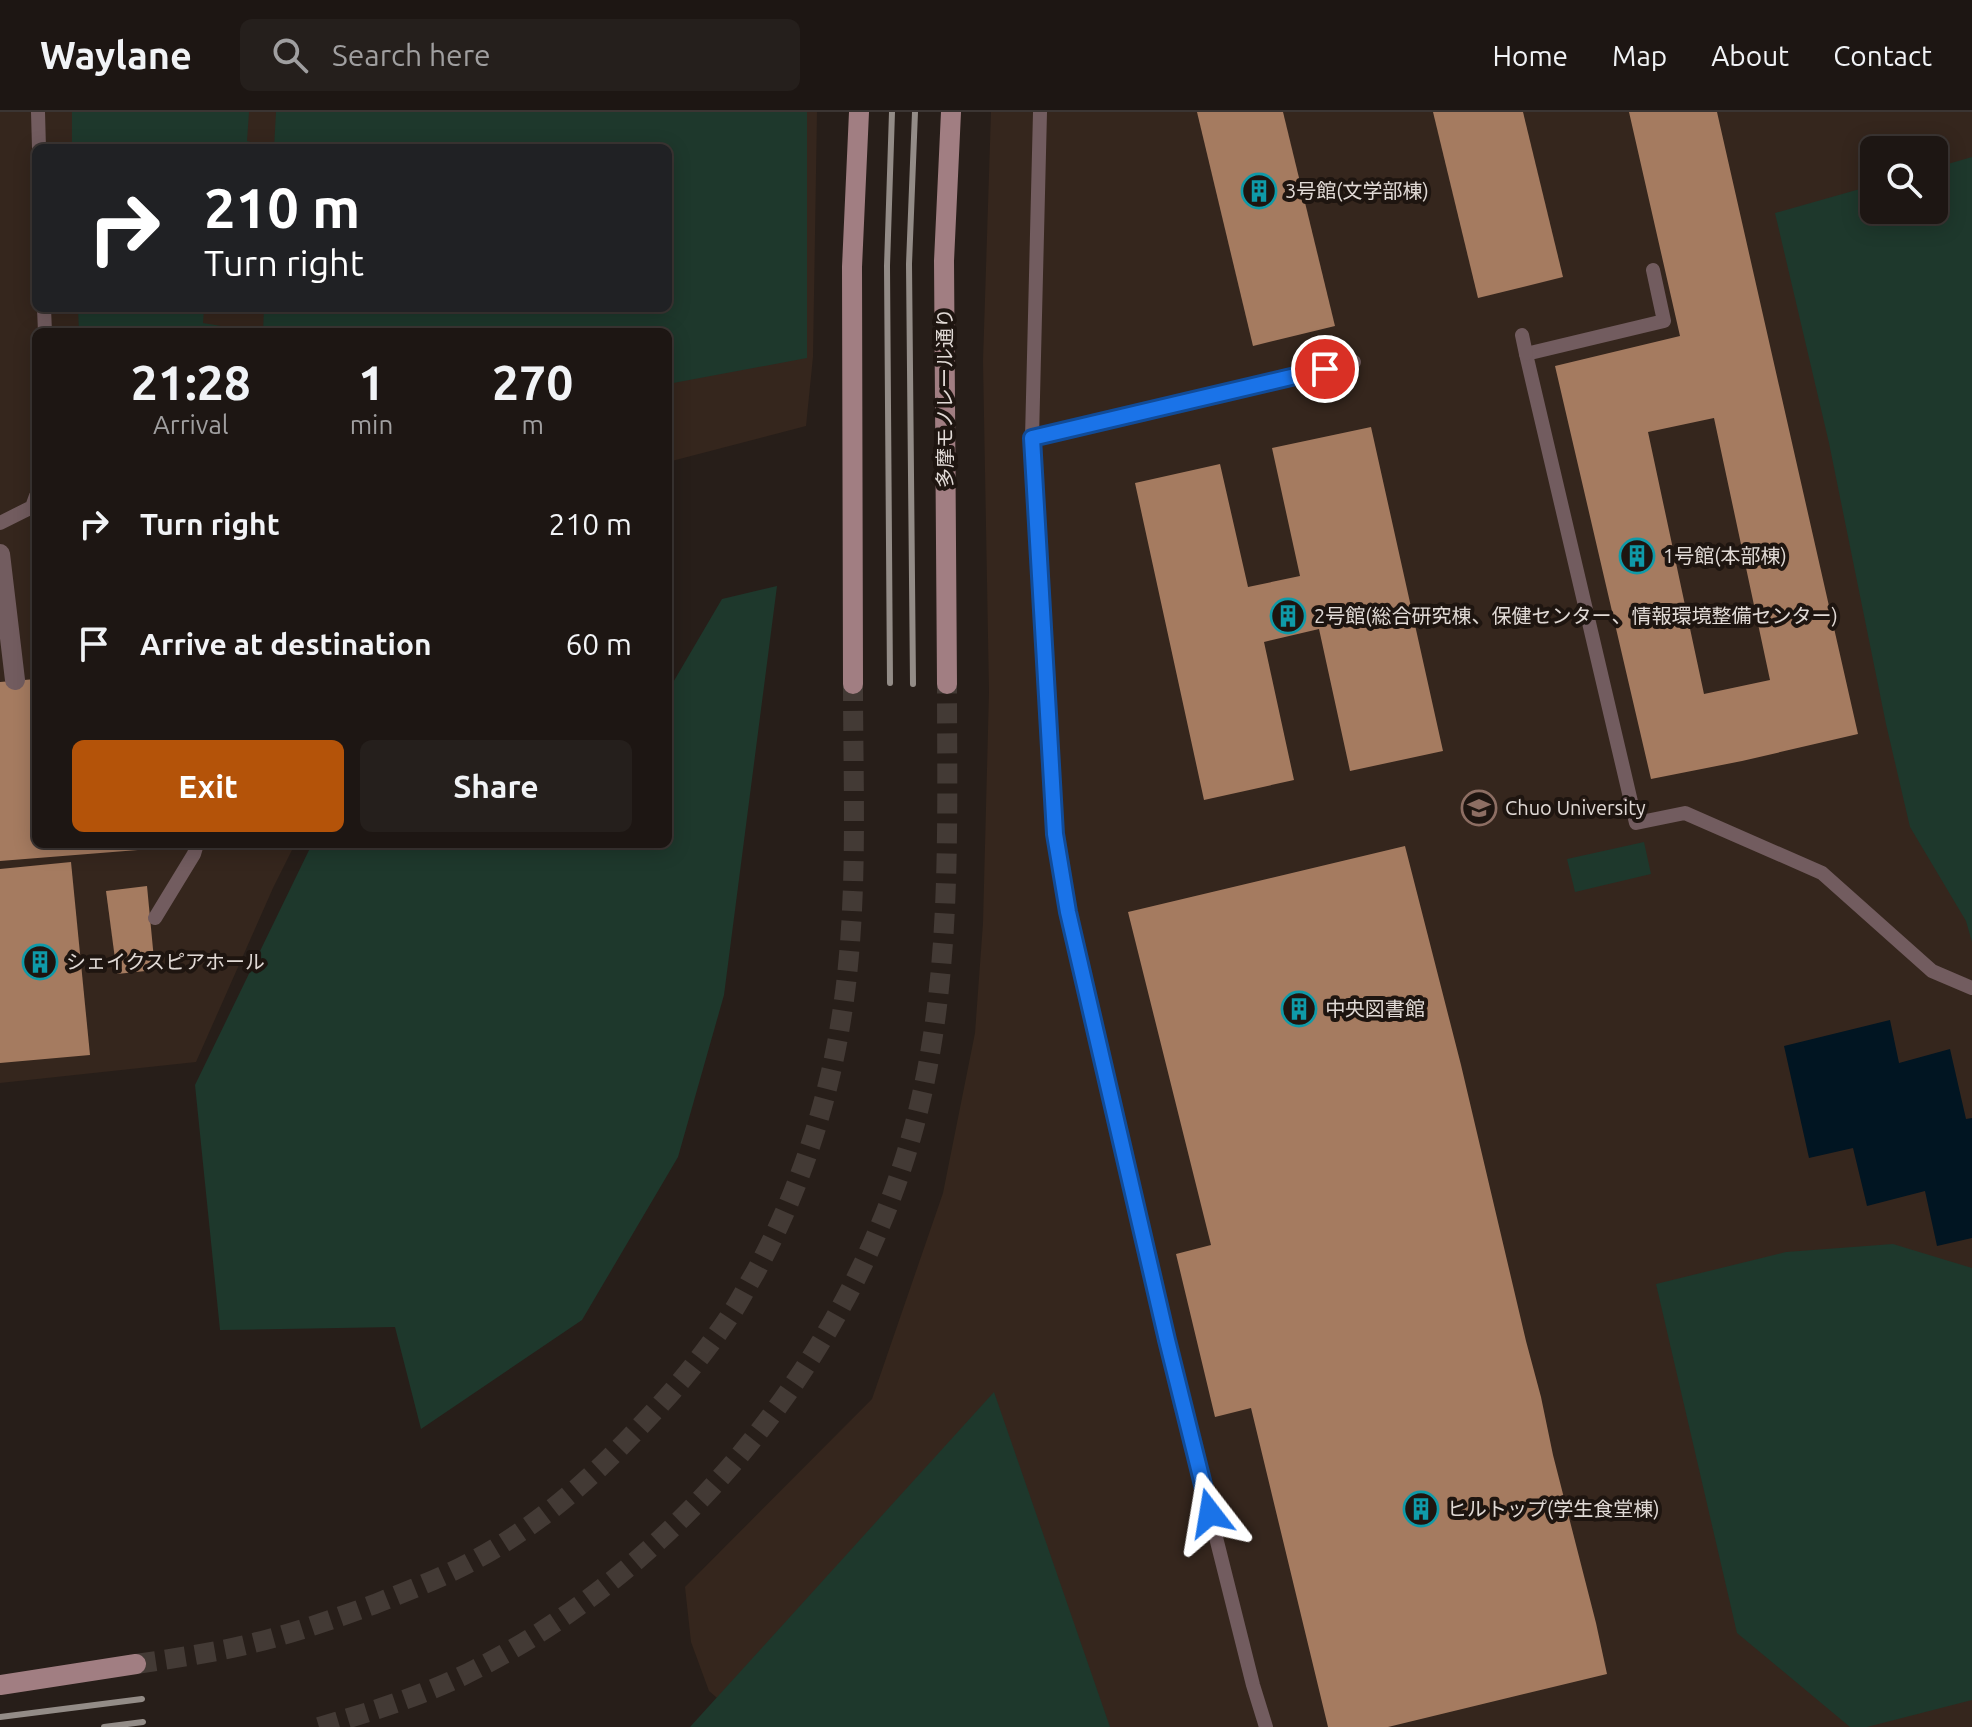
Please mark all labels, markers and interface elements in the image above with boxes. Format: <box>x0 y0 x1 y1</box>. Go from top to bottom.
search box <box>240 19 800 91</box>
icon: search <box>268 33 312 77</box>
text: Waylane <box>40 34 192 76</box>
text: Search here <box>332 38 491 72</box>
text: Home <box>1493 40 1568 71</box>
text: Map <box>1612 40 1667 71</box>
text: About <box>1711 40 1789 71</box>
text: Contact <box>1833 40 1932 71</box>
map controls <box>1860 136 1948 224</box>
button: search <box>1860 136 1948 224</box>
building icon: 3号館(文学部棟) <box>1240 172 1278 210</box>
icon: right <box>72 176 176 280</box>
text: 210 m <box>204 176 360 239</box>
place label: 3号館(文学部棟) <box>1285 179 1429 202</box>
text: Turn right <box>204 242 364 283</box>
street label: 多摩モノレール通り <box>933 308 956 488</box>
pin <box>1291 335 1359 403</box>
icon: arrive <box>1303 347 1347 391</box>
text: 21:28 <box>131 355 251 409</box>
text: 1 <box>358 355 385 409</box>
text: 270 <box>492 355 573 409</box>
text: Arrival <box>153 410 229 439</box>
text: min <box>350 410 393 439</box>
text: m <box>521 410 544 439</box>
icon: right <box>72 502 116 546</box>
text: Turn right <box>140 507 280 541</box>
text: 210 m <box>548 507 632 541</box>
building icon: 1号館(本部棟) <box>1618 537 1656 575</box>
place label: 1号館(本部棟) <box>1663 544 1787 567</box>
building icon: 2号館(総合研究棟、保健センター、情報環境整備センター) <box>1269 597 1307 635</box>
place label: 2号館(総合研究棟、保健センター、情報環境整備センター) <box>1314 604 1838 627</box>
icon: arrive <box>72 622 116 666</box>
text: Arrive at destination <box>140 627 432 661</box>
text: 60 m <box>565 627 632 661</box>
button: Exit <box>72 740 344 832</box>
button: Share <box>360 740 632 832</box>
school or university icon: Chuo University <box>1460 789 1498 827</box>
place label: Chuo University <box>1505 796 1646 819</box>
building icon: シェイクスピアホール <box>21 943 59 981</box>
place label: シェイクスピアホール <box>66 950 265 973</box>
building icon: 中央図書館 <box>1280 990 1318 1028</box>
place label: 中央図書館 <box>1325 997 1425 1020</box>
position arrow <box>1168 1471 1252 1555</box>
building icon: ヒルトップ(学生食堂棟) <box>1402 1490 1440 1528</box>
place label: ヒルトップ(学生食堂棟) <box>1447 1497 1660 1520</box>

